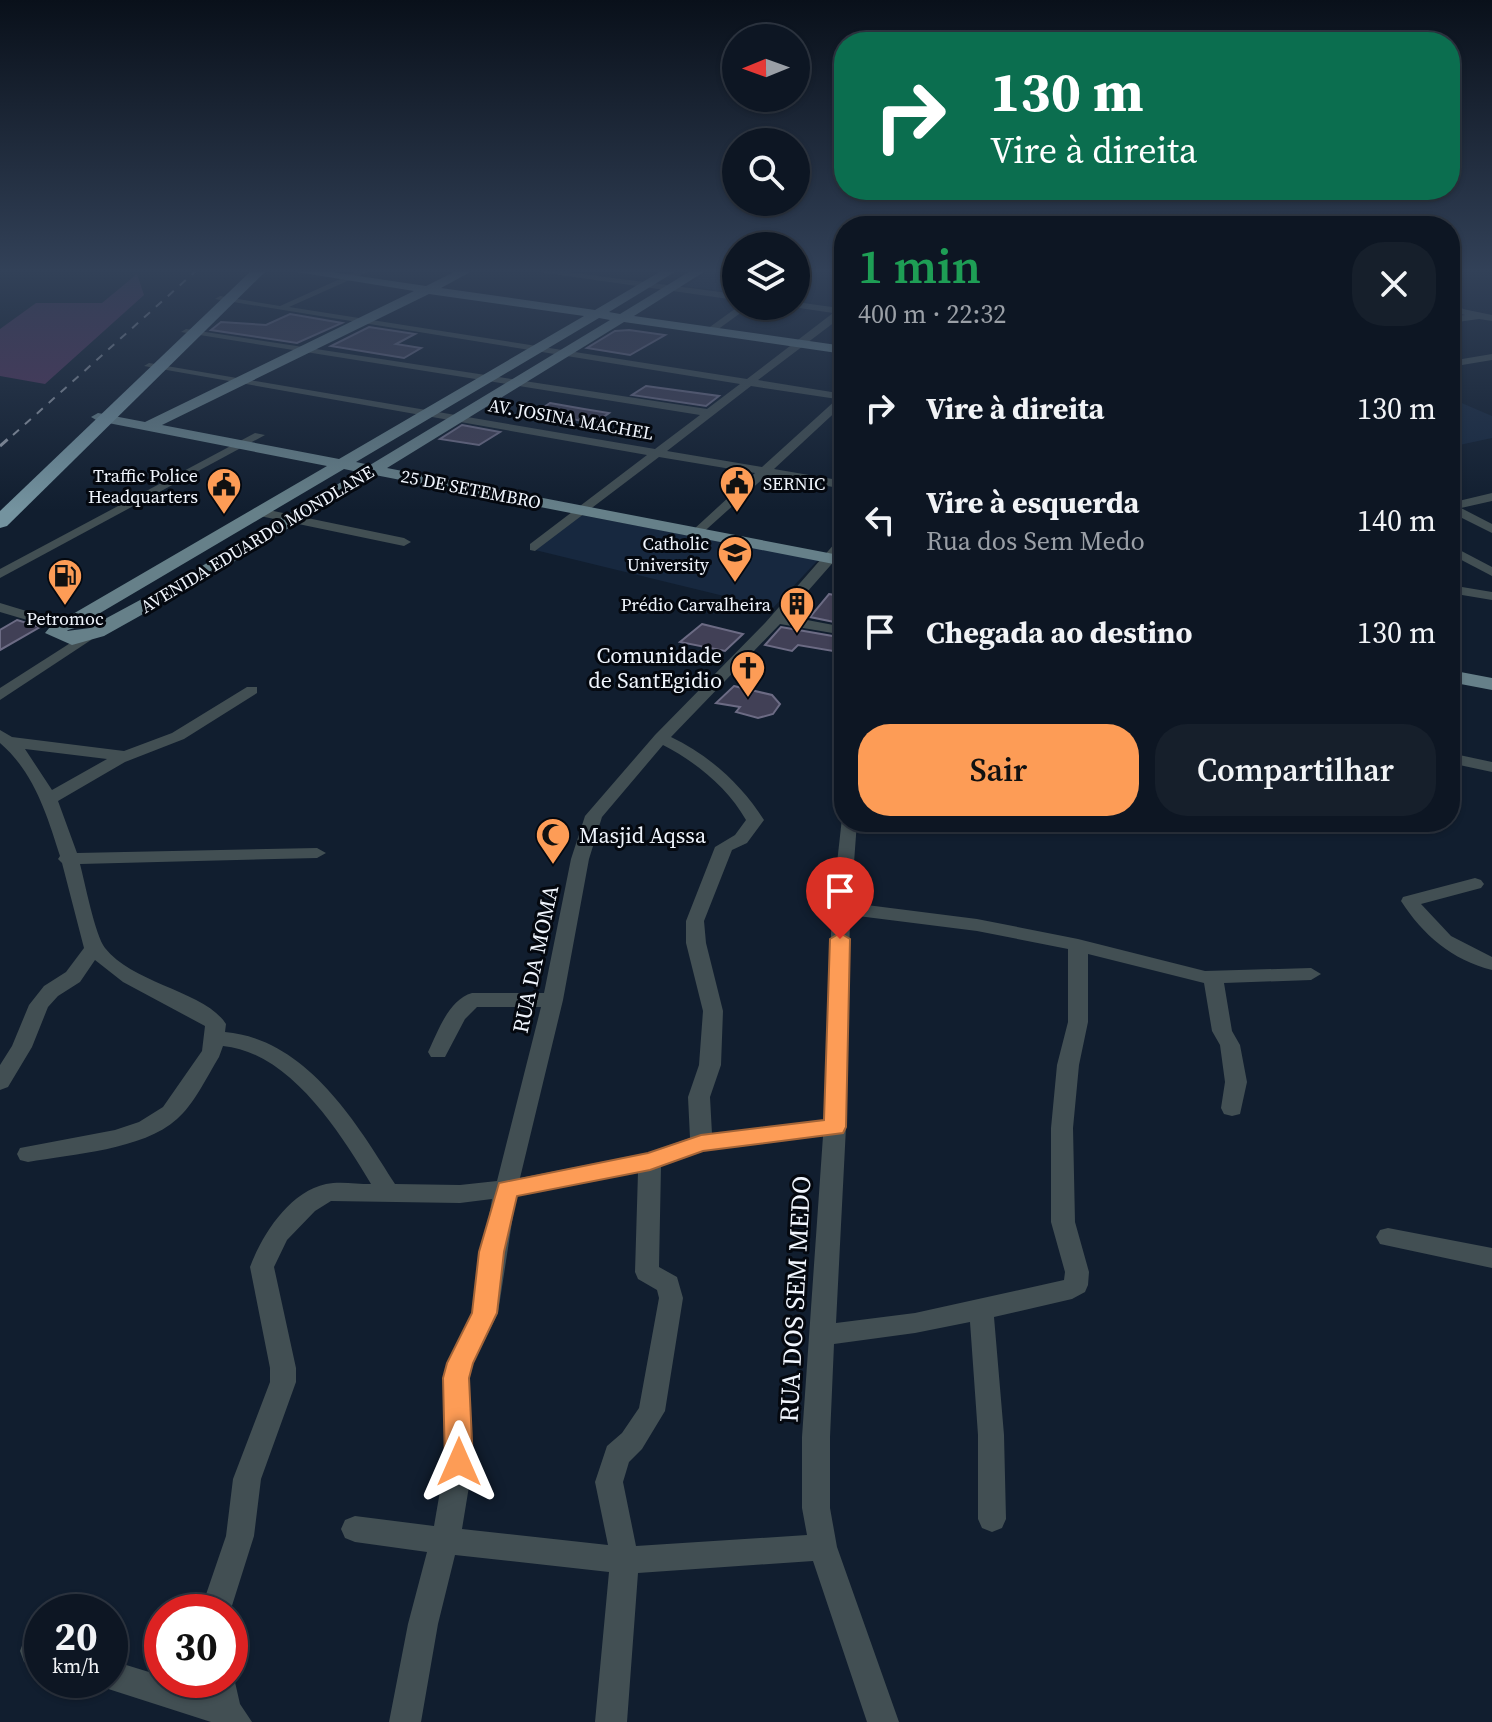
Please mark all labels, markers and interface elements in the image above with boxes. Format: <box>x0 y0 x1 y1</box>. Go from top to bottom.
north arrow <box>722 24 810 112</box>
map controls <box>722 24 810 320</box>
text: 130 m <box>990 53 1144 130</box>
icon: right <box>858 64 962 168</box>
text: Vire à direita <box>990 126 1197 175</box>
button: search <box>722 128 810 216</box>
button: layers <box>722 232 810 320</box>
text: 1 min <box>858 233 981 299</box>
button: close <box>1352 242 1436 326</box>
text: 400 m · 22:32 <box>858 296 1006 332</box>
icon: right <box>858 386 902 430</box>
text: Vire à direita <box>926 388 1105 429</box>
text: 130 m <box>1357 388 1436 429</box>
street label: AV. JOSINA MACHEL <box>486 392 656 446</box>
street label: AVENIDA EDUARDO MONDLANE <box>135 459 379 619</box>
place label: Traffic Police Headquarters <box>88 463 198 509</box>
street label: 25 DE SETEMBRO <box>399 463 543 515</box>
public building icon: SERNIC <box>718 464 756 514</box>
public building icon: Traffic Police Headquarters <box>205 466 243 516</box>
place label: SERNIC <box>763 471 825 496</box>
text: Vire à esquerda <box>926 482 1139 523</box>
icon: left <box>858 498 902 542</box>
text: 140 m <box>1357 500 1436 541</box>
text: Rua dos Sem Medo <box>926 523 1145 559</box>
place label: Catholic University <box>627 531 710 577</box>
school or university icon: Catholic University <box>716 534 754 584</box>
fuel station icon: Petromoc <box>46 557 84 607</box>
building icon: Prédio Carvalheira <box>778 585 816 635</box>
place label: Prédio Carvalheira <box>621 592 772 617</box>
place label: Petromoc <box>26 606 104 631</box>
icon: arrive <box>858 610 902 654</box>
text: Chegada ao destino <box>926 612 1192 653</box>
text: 130 m <box>1357 612 1436 653</box>
place label: Comunidade de SantEgidio <box>588 640 722 695</box>
church icon: Comunidade de SantEgidio <box>729 649 767 699</box>
button: Sair <box>858 724 1139 816</box>
button: Compartilhar <box>1155 724 1436 816</box>
mosque icon: Masjid Aqssa <box>534 816 572 866</box>
place label: Masjid Aqssa <box>579 820 707 850</box>
pin <box>806 857 874 939</box>
icon: arrive <box>818 869 862 913</box>
street label: RUA DA MOMA <box>505 882 565 1036</box>
street label: RUA DOS SEM MEDO <box>771 1175 819 1423</box>
position arrow <box>417 1420 501 1504</box>
speed limit sign: 30 <box>144 1594 248 1698</box>
text: 20 <box>54 1609 98 1663</box>
text: km/h <box>52 1652 100 1680</box>

